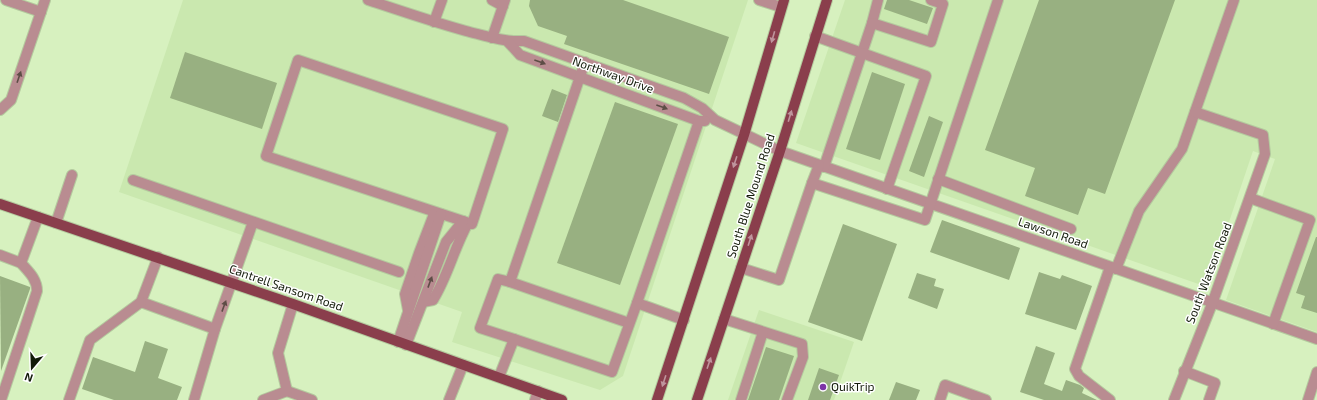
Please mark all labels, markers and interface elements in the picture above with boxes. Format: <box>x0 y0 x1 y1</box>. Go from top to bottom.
one-way arrow <box>770 32 776 44</box>
street label: Northway Drive <box>571 53 656 95</box>
one-way arrow <box>534 60 546 66</box>
one-way arrow <box>16 71 22 83</box>
one-way arrow <box>656 105 668 111</box>
one-way arrow <box>788 110 794 122</box>
street label: South Blue Mound Road <box>723 132 777 260</box>
one-way arrow <box>732 156 738 168</box>
street label: Lawson Road <box>1017 214 1090 251</box>
street label: South Watson Road <box>1182 220 1234 325</box>
one-way arrow <box>747 233 753 245</box>
street label: Cantrell Sansom Road <box>228 261 345 313</box>
one-way arrow <box>428 276 434 288</box>
one-way arrow <box>221 299 227 311</box>
north arrow <box>12 348 52 388</box>
one-way arrow <box>707 357 713 369</box>
text: N <box>23 370 34 385</box>
one-way arrow <box>661 375 667 387</box>
place label: QuikTrip <box>831 379 875 394</box>
marker: QuikTrip <box>818 382 828 392</box>

